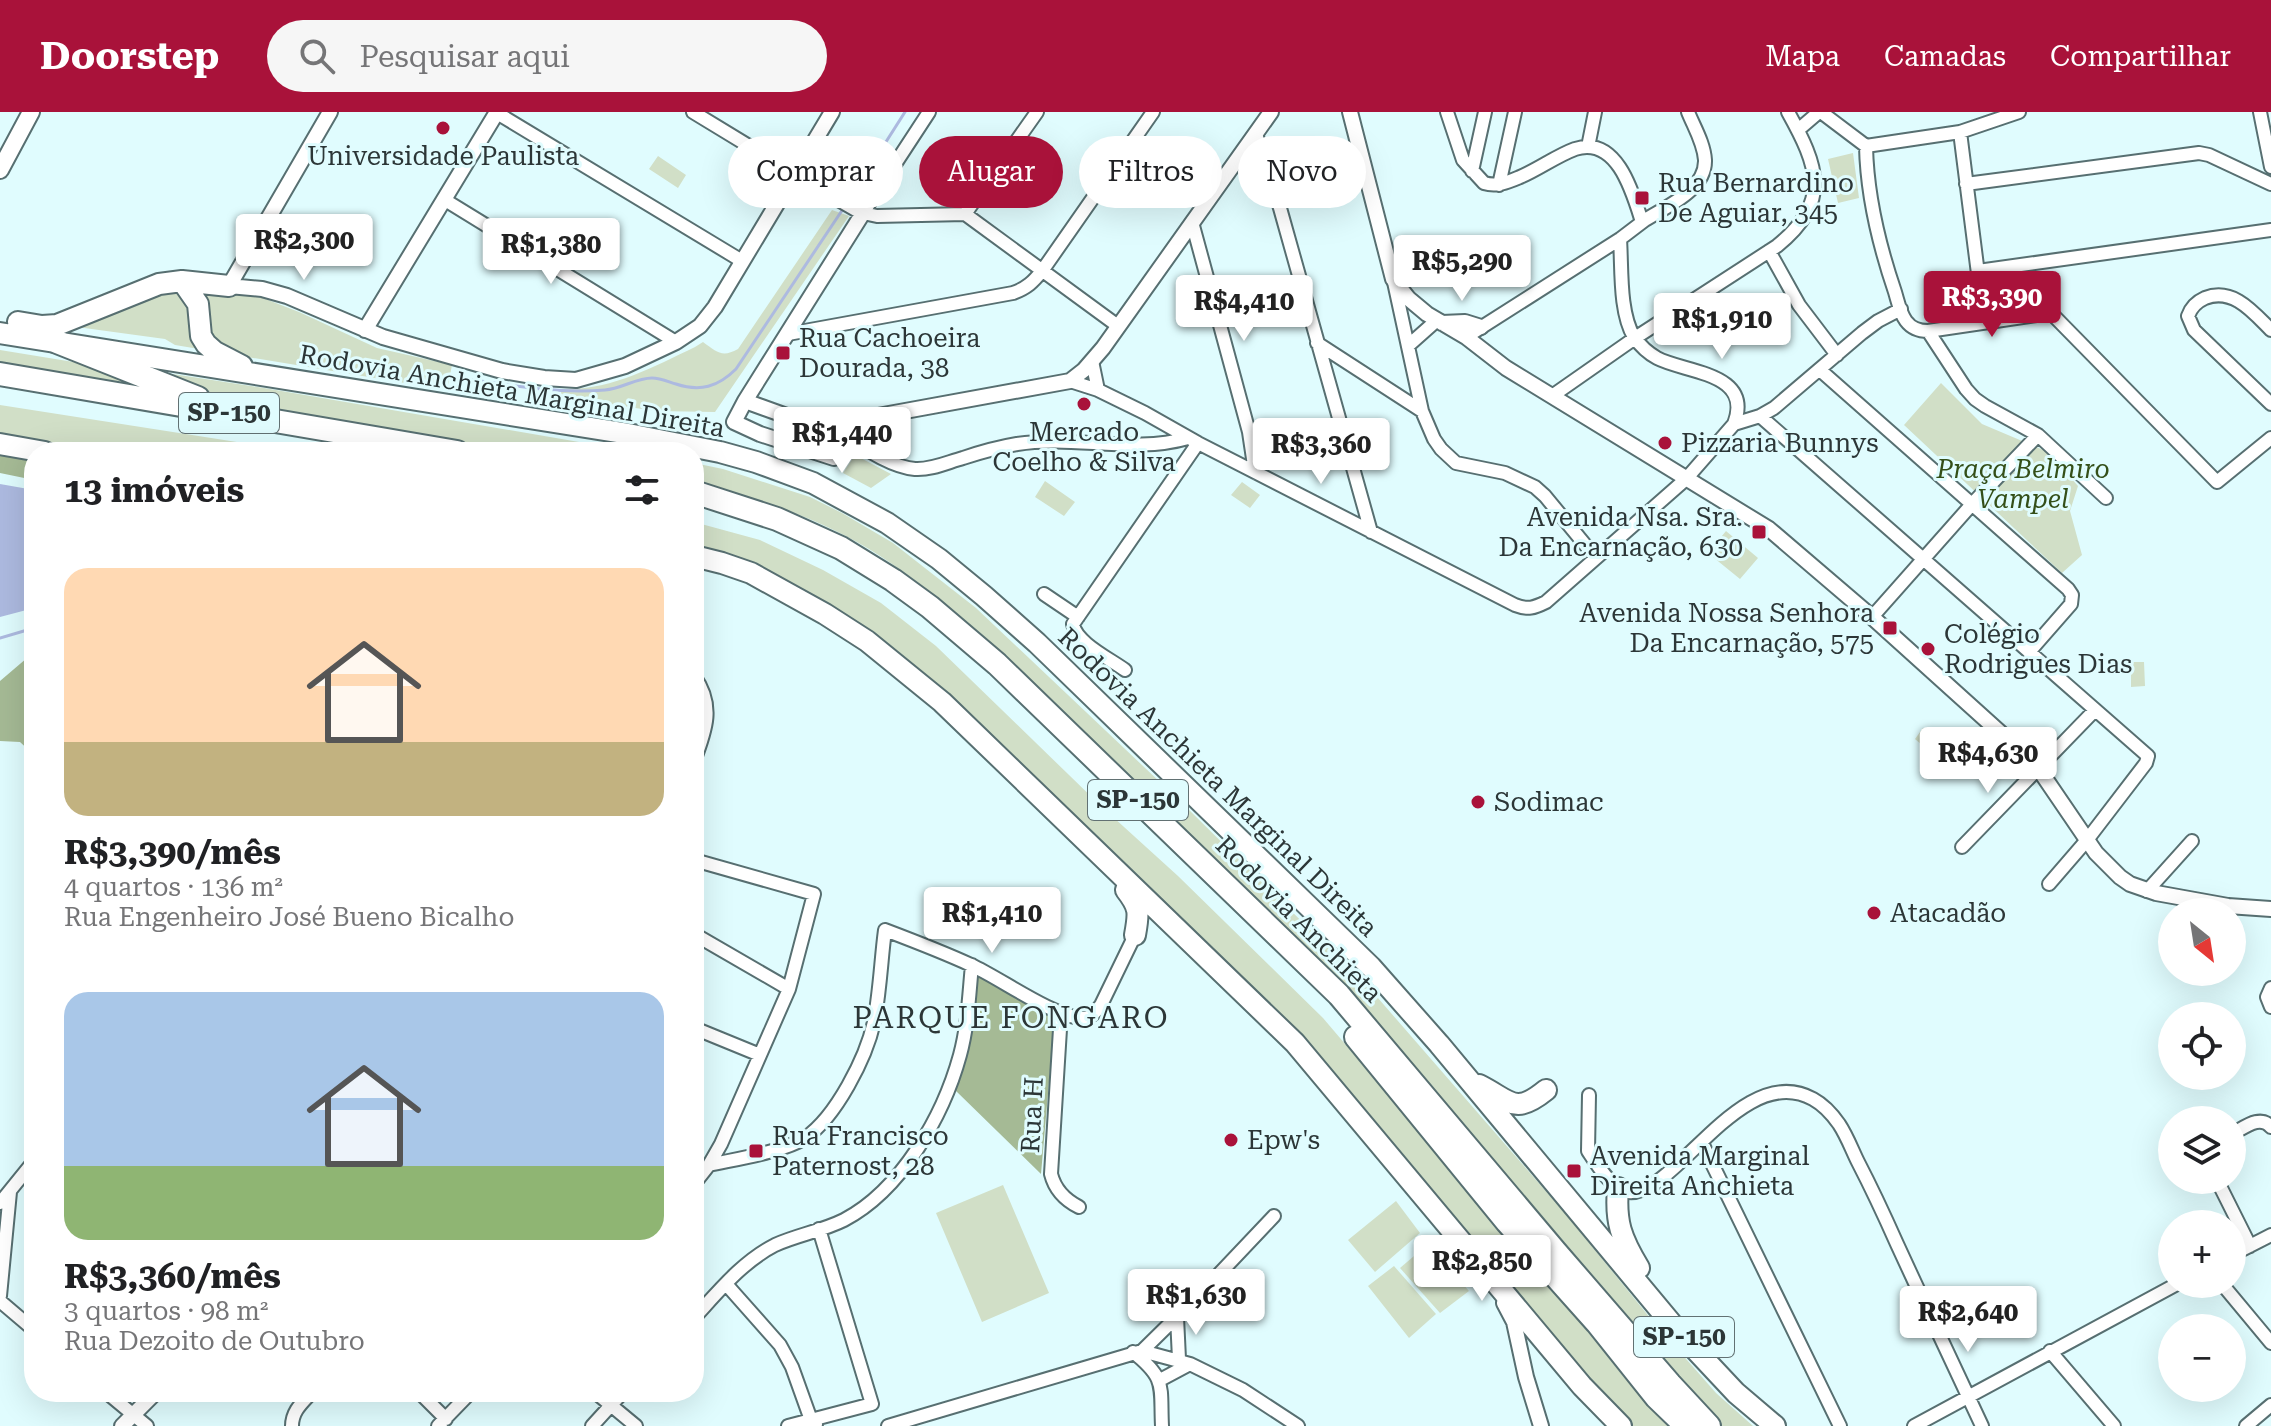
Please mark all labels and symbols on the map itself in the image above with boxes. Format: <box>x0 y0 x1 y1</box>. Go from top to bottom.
marker: Universidade Paulista <box>434 119 452 137</box>
place label: Universidade Paulista <box>307 141 579 171</box>
place label: Rua Bernardino De Aguiar, 345 <box>1658 168 1854 228</box>
marker: Rua Bernardino De Aguiar, 345 <box>1633 189 1651 207</box>
pin: R$2,300 <box>230 214 378 282</box>
pin: R$1,380 <box>477 218 625 286</box>
pin: R$5,290 <box>1388 235 1536 303</box>
pin: R$3,390 <box>1918 271 2066 339</box>
pin: R$4,410 <box>1170 275 1318 343</box>
pin: R$1,910 <box>1648 293 1796 361</box>
place label: Rua Cachoeira Dourada, 38 <box>799 323 980 383</box>
street label: Rodovia Anchieta Marginal Direita <box>297 339 727 443</box>
marker: Rua Cachoeira Dourada, 38 <box>774 344 792 362</box>
road number: SP-150 <box>179 393 279 433</box>
marker: Mercado Coelho & Silva <box>1075 395 1093 413</box>
pin: R$1,440 <box>768 407 916 475</box>
place label: Mercado Coelho & Silva <box>992 417 1176 477</box>
pin: R$3,360 <box>1247 418 1395 486</box>
place label: Pizzaria Bunnys <box>1681 428 1879 458</box>
marker: Pizzaria Bunnys <box>1656 434 1674 452</box>
park label: Praça Belmiro Vampel <box>1935 454 2110 514</box>
place label: Avenida Nsa. Sra. Da Encarnação, 630 <box>1498 502 1743 562</box>
marker: Avenida Nsa. Sra. Da Encarnação, 630 <box>1750 523 1768 541</box>
place label: Avenida Nossa Senhora Da Encarnação, 575 <box>1579 598 1874 658</box>
marker: Avenida Nossa Senhora Da Encarnação, 575 <box>1881 619 1899 637</box>
place label: Colégio Rodrigues Dias <box>1944 619 2132 679</box>
street label: Rodovia Anchieta Marginal Direita <box>1052 621 1384 943</box>
marker: Colégio Rodrigues Dias <box>1919 640 1937 658</box>
pin: R$4,630 <box>1914 727 2062 795</box>
road number: SP-150 <box>1088 780 1188 820</box>
place label: Sodimac <box>1494 787 1604 817</box>
marker: Sodimac <box>1469 793 1487 811</box>
street label: Rodovia Anchieta <box>1209 829 1389 1009</box>
pin: R$1,410 <box>918 887 1066 955</box>
place label: Atacadão <box>1890 898 2006 928</box>
north arrow <box>2158 898 2246 986</box>
marker: Atacadão <box>1865 904 1883 922</box>
district label: PARQUE FONGARO <box>852 1000 1170 1035</box>
street label: Rua H <box>1015 1076 1049 1154</box>
place label: Rua Francisco Paternost, 28 <box>772 1121 949 1181</box>
place label: Epw's <box>1247 1125 1320 1155</box>
marker: Epw's <box>1222 1131 1240 1149</box>
place label: Avenida Marginal Direita Anchieta <box>1590 1141 1809 1201</box>
marker: Rua Francisco Paternost, 28 <box>747 1142 765 1160</box>
marker: Avenida Marginal Direita Anchieta <box>1565 1162 1583 1180</box>
pin: R$2,850 <box>1408 1235 1556 1303</box>
pin: R$1,630 <box>1122 1269 1270 1337</box>
pin: R$2,640 <box>1894 1286 2042 1354</box>
road number: SP-150 <box>1634 1317 1734 1357</box>

